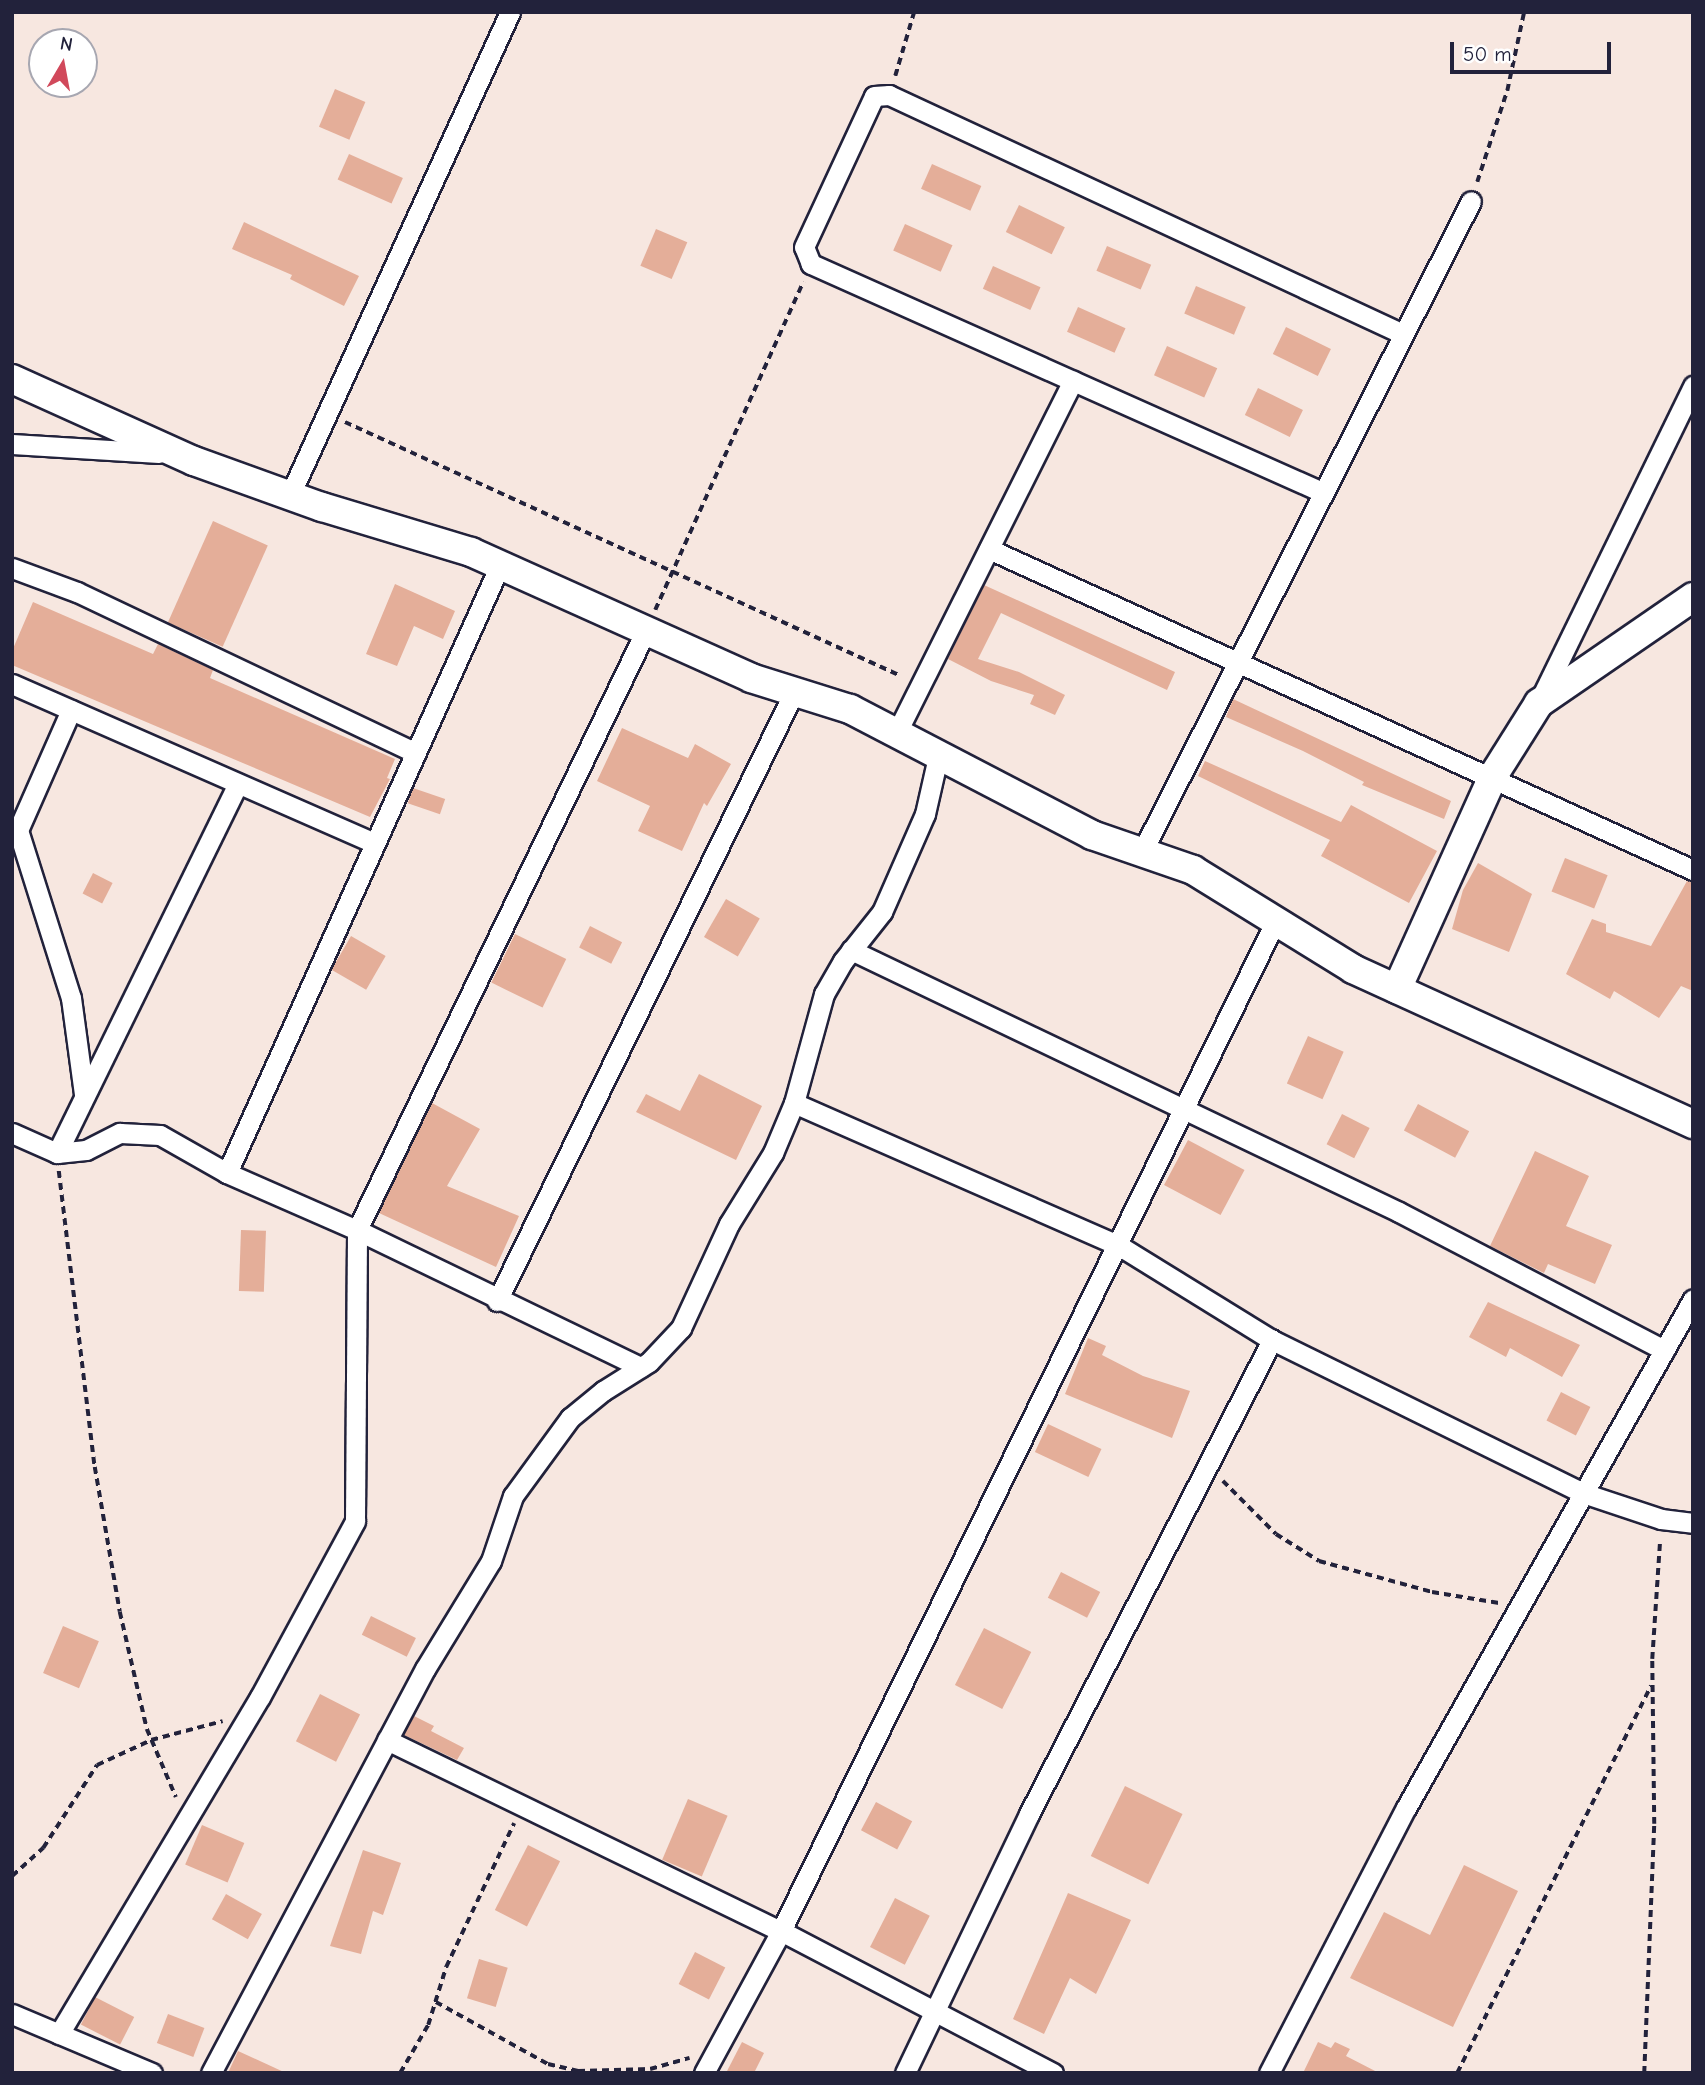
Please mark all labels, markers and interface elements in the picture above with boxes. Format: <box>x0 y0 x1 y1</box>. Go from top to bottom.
north arrow <box>28 28 98 98</box>
scale bar <box>1453 28 1614 72</box>
text: N <box>58 32 74 56</box>
text: 50 m <box>1463 42 1512 66</box>

